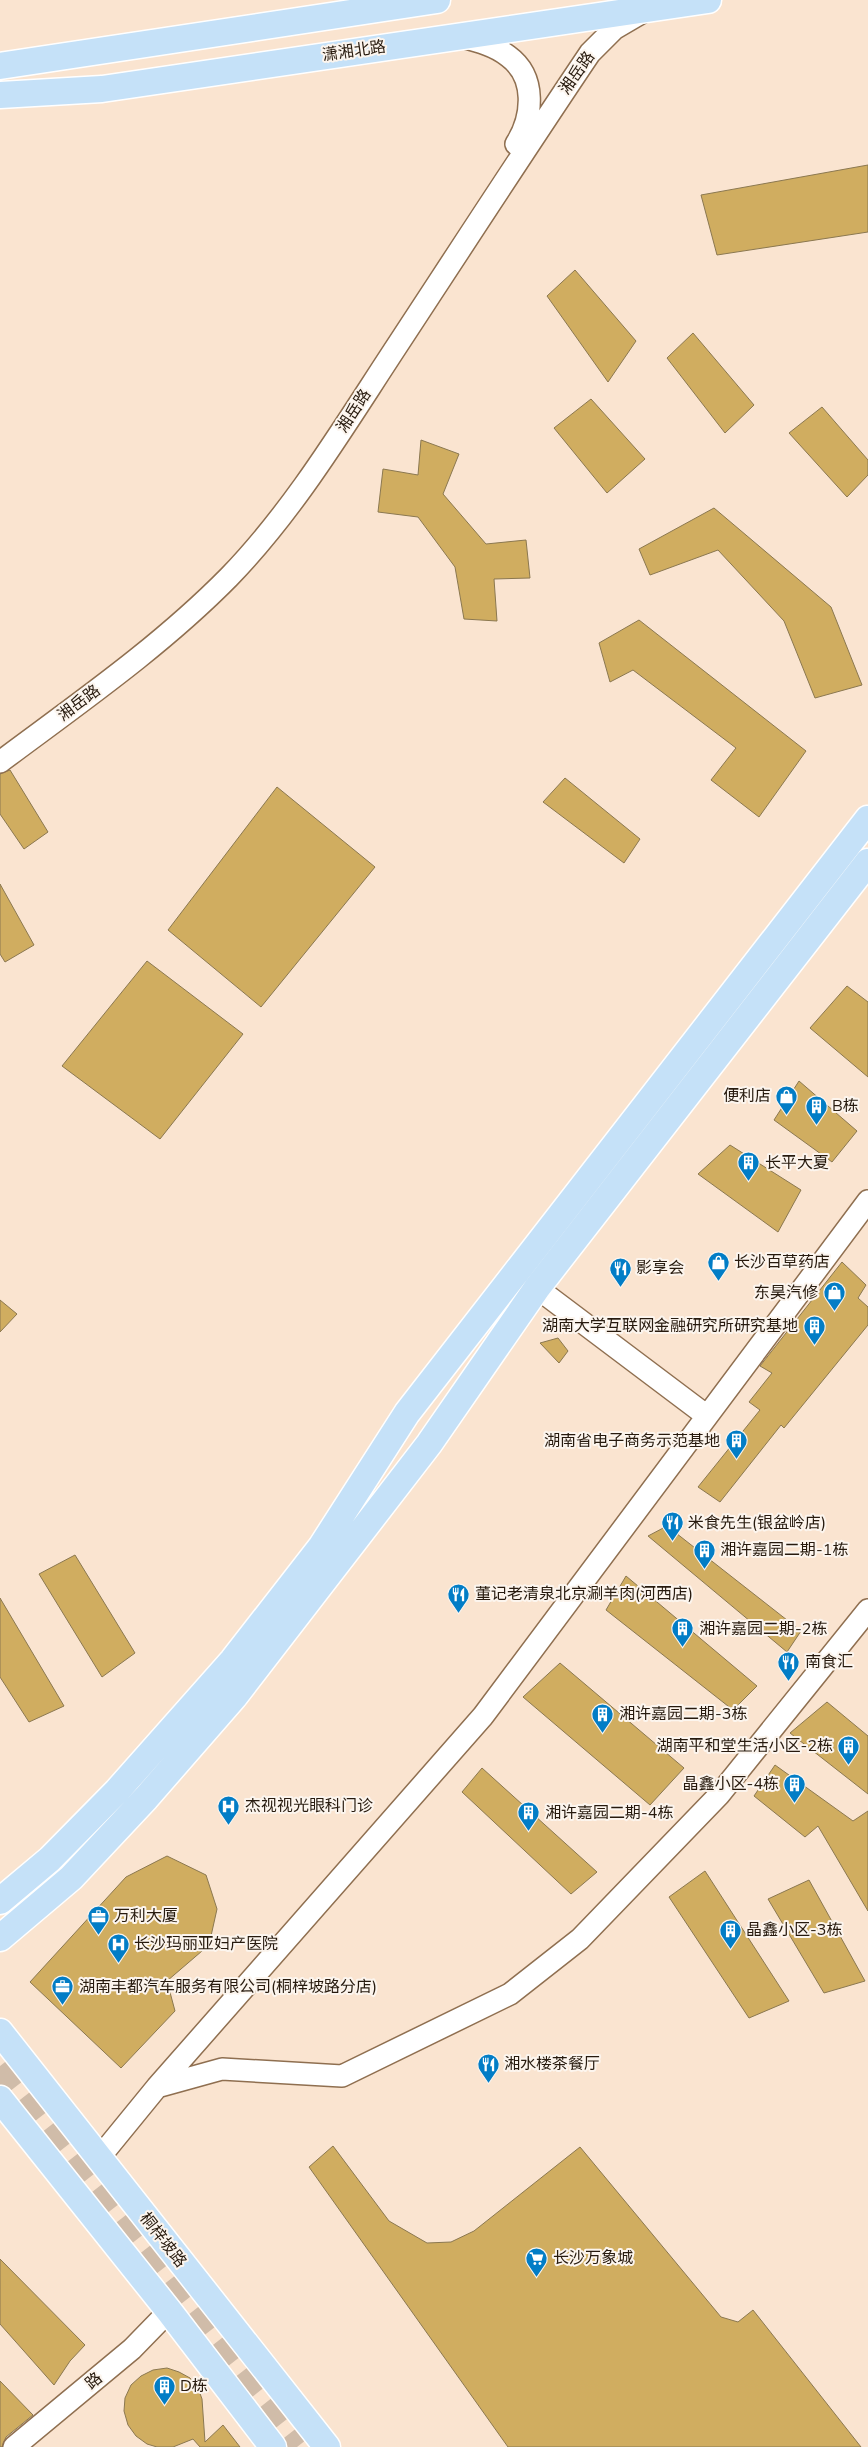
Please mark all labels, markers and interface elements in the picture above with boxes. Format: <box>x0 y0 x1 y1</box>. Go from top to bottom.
street label: 潇湘北路 <box>321 36 387 66</box>
street label: 湘岳路 <box>554 47 600 99</box>
street label: 湘岳路 <box>332 385 376 437</box>
street label: 湘岳路 <box>53 680 105 726</box>
shop icon: 便利店 <box>775 1084 799 1115</box>
place label: 便利店 <box>723 1085 771 1107</box>
building icon: B栋 <box>804 1094 828 1125</box>
place label: B栋 <box>832 1095 859 1117</box>
building icon: 长平大夏 <box>737 1151 761 1182</box>
place label: 长平大夏 <box>765 1152 829 1174</box>
shop icon: 长沙百草药店 <box>706 1250 730 1281</box>
place label: 长沙百草药店 <box>734 1251 830 1273</box>
restaurant icon: 影享会 <box>608 1256 632 1287</box>
place label: 影享会 <box>636 1257 684 1279</box>
shop icon: 东昊汽修 <box>822 1281 846 1312</box>
place label: 东昊汽修 <box>754 1282 818 1304</box>
building icon: 湖南大学互联网金融研究所研究基地 <box>802 1314 826 1345</box>
place label: 湖南大学互联网金融研究所研究基地 <box>542 1315 798 1337</box>
building icon: 湖南省电子商务示范基地 <box>724 1429 748 1460</box>
place label: 湖南省电子商务示范基地 <box>544 1430 720 1452</box>
restaurant icon: 米食先生(银盆岭店) <box>660 1511 684 1542</box>
place label: 米食先生(银盆岭店) <box>688 1512 826 1534</box>
building icon: 湘许嘉园二期-1栋 <box>692 1538 716 1569</box>
place label: 湘许嘉园二期-1栋 <box>720 1539 848 1561</box>
restaurant icon: 董记老清泉北京涮羊肉(河西店) <box>447 1582 471 1613</box>
place label: 董记老清泉北京涮羊肉(河西店) <box>475 1583 693 1605</box>
building icon: 湘许嘉园二期-2栋 <box>671 1617 695 1648</box>
place label: 湘许嘉园二期-2栋 <box>699 1618 827 1640</box>
restaurant icon: 南食汇 <box>777 1650 801 1681</box>
place label: 南食汇 <box>805 1651 853 1673</box>
building icon: 湘许嘉园二期-3栋 <box>591 1702 615 1733</box>
place label: 湘许嘉园二期-3栋 <box>619 1703 747 1725</box>
building icon: 湖南平和堂生活小区-2栋 <box>837 1734 861 1765</box>
place label: 湖南平和堂生活小区-2栋 <box>657 1735 833 1757</box>
building icon: 晶鑫小区-4栋 <box>783 1772 807 1803</box>
place label: 晶鑫小区-4栋 <box>683 1773 779 1795</box>
hospital icon: 杰视视光眼科门诊 <box>217 1794 241 1825</box>
place label: 杰视视光眼科门诊 <box>245 1795 373 1817</box>
building icon: 湘许嘉园二期-4栋 <box>517 1801 541 1832</box>
place label: 湘许嘉园二期-4栋 <box>545 1802 673 1824</box>
office icon: 万利大厦 <box>86 1904 110 1935</box>
place label: 万利大厦 <box>114 1905 178 1927</box>
building icon: 晶鑫小区-3栋 <box>718 1918 742 1949</box>
place label: 晶鑫小区-3栋 <box>746 1919 842 1941</box>
hospital icon: 长沙玛丽亚妇产医院 <box>106 1932 130 1963</box>
place label: 长沙玛丽亚妇产医院 <box>134 1933 278 1955</box>
office icon: 湖南丰都汽车服务有限公司(桐梓坡路分店) <box>51 1975 75 2006</box>
place label: 湖南丰都汽车服务有限公司(桐梓坡路分店) <box>79 1976 377 1998</box>
restaurant icon: 湘水楼茶餐厅 <box>476 2052 500 2083</box>
place label: 湘水楼茶餐厅 <box>504 2053 600 2075</box>
street label: 桐梓坡路 <box>135 2208 191 2272</box>
supermarket icon: 长沙万象城 <box>525 2246 549 2277</box>
place label: 长沙万象城 <box>553 2247 633 2269</box>
street label: 路 <box>81 2367 107 2395</box>
building icon: D栋 <box>152 2374 176 2405</box>
place label: D栋 <box>180 2375 208 2397</box>

